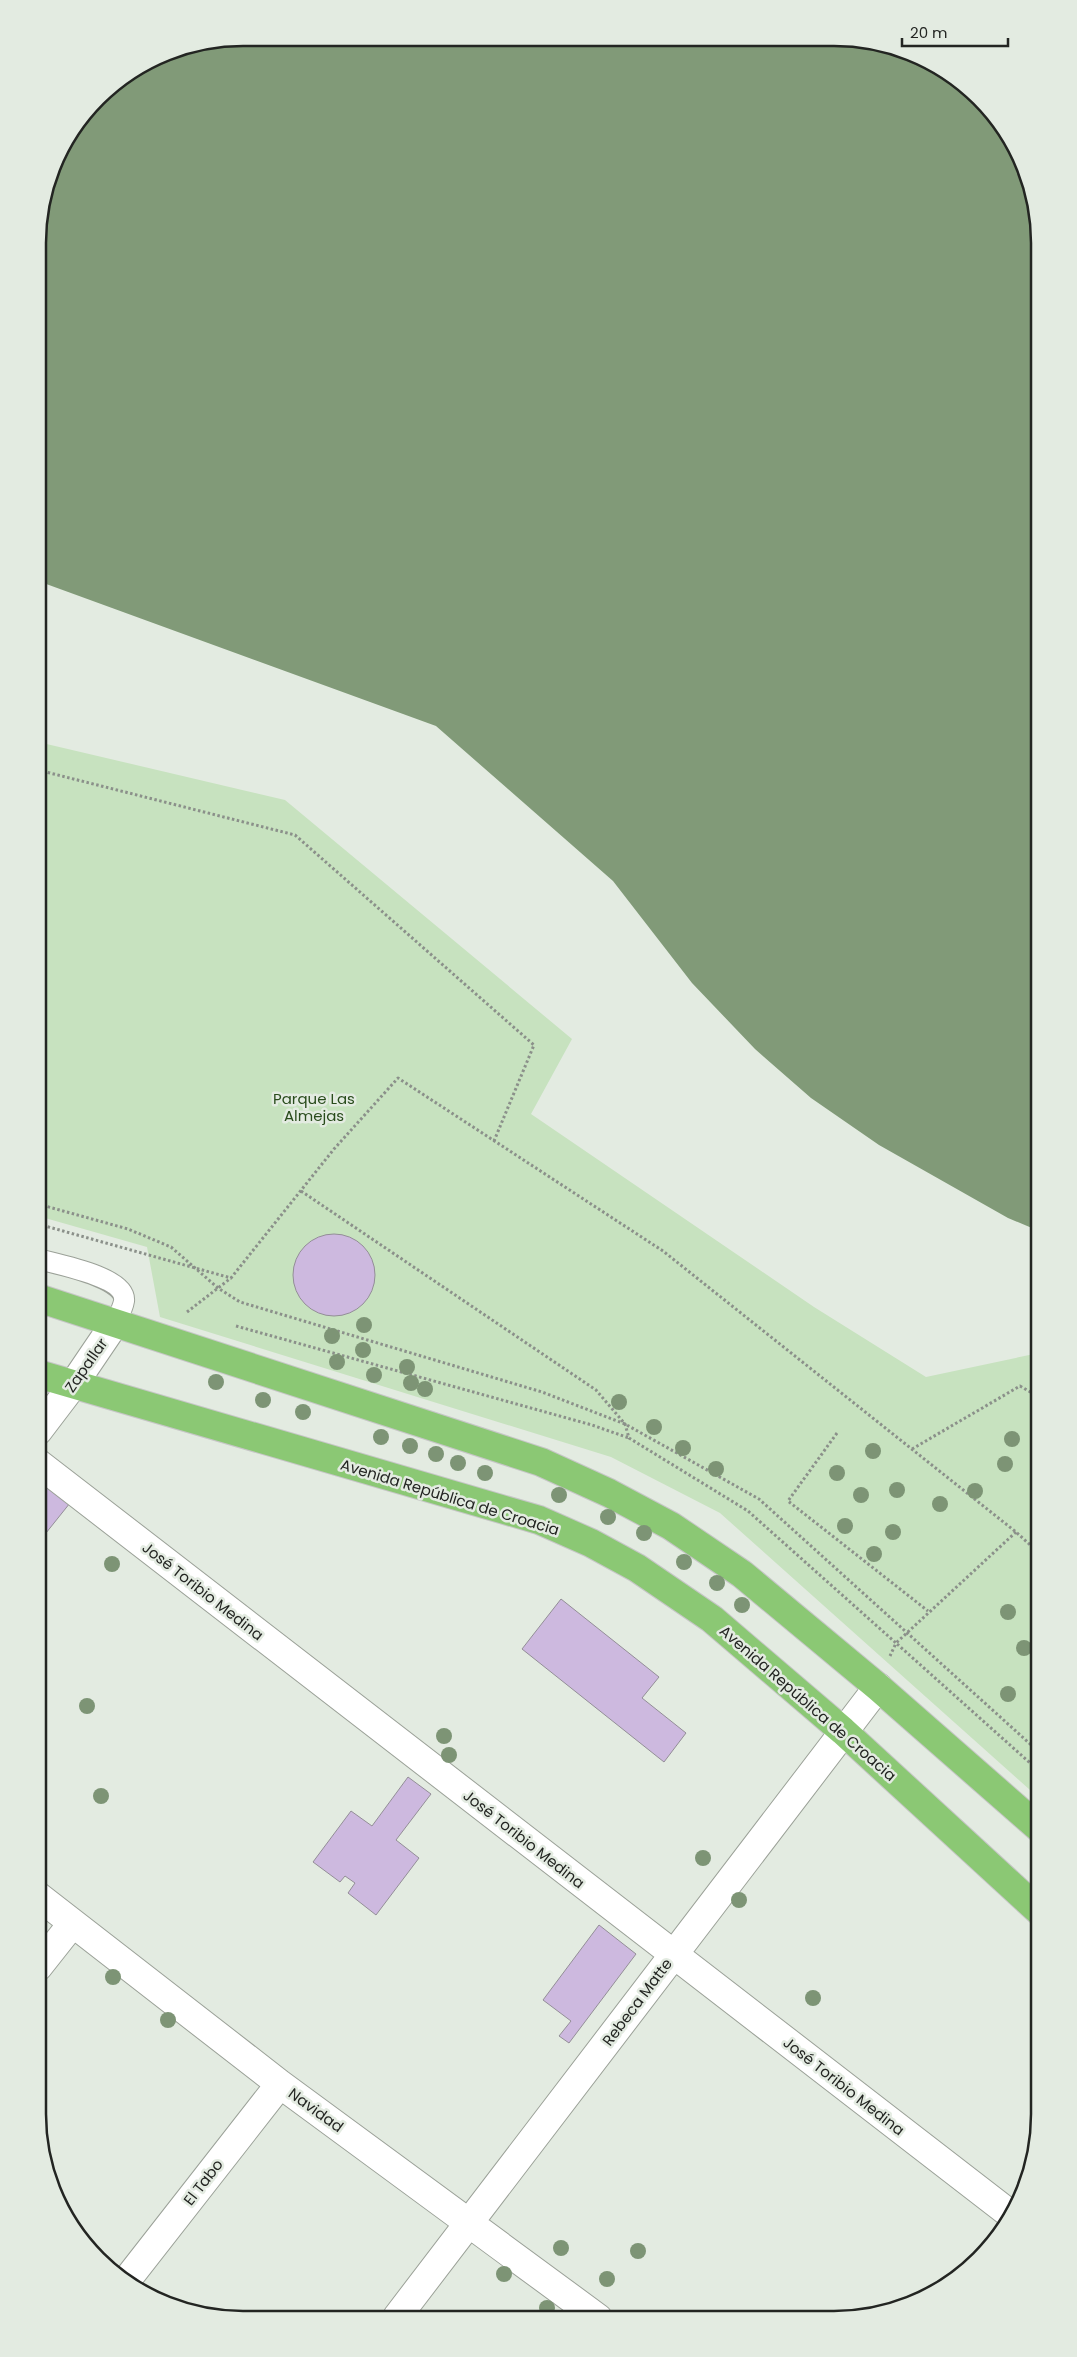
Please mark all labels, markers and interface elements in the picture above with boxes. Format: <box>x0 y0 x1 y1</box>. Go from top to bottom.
scale bar <box>902 15 1008 47</box>
text: 20 m <box>910 22 948 43</box>
park label: Parque Las Almejas <box>273 1088 355 1126</box>
street label: Zapallar <box>60 1333 113 1396</box>
street label: Avenida República de Croacia <box>338 1454 562 1540</box>
street label: José Toribio Medina <box>138 1537 268 1645</box>
street label: Avenida República de Croacia <box>715 1620 901 1786</box>
street label: José Toribio Medina <box>459 1785 589 1893</box>
street label: Rebeca Matte <box>597 1954 677 2050</box>
street label: José Toribio Medina <box>779 2032 909 2140</box>
street label: Navidad <box>284 2083 348 2137</box>
street label: El Tabo <box>178 2154 228 2210</box>

